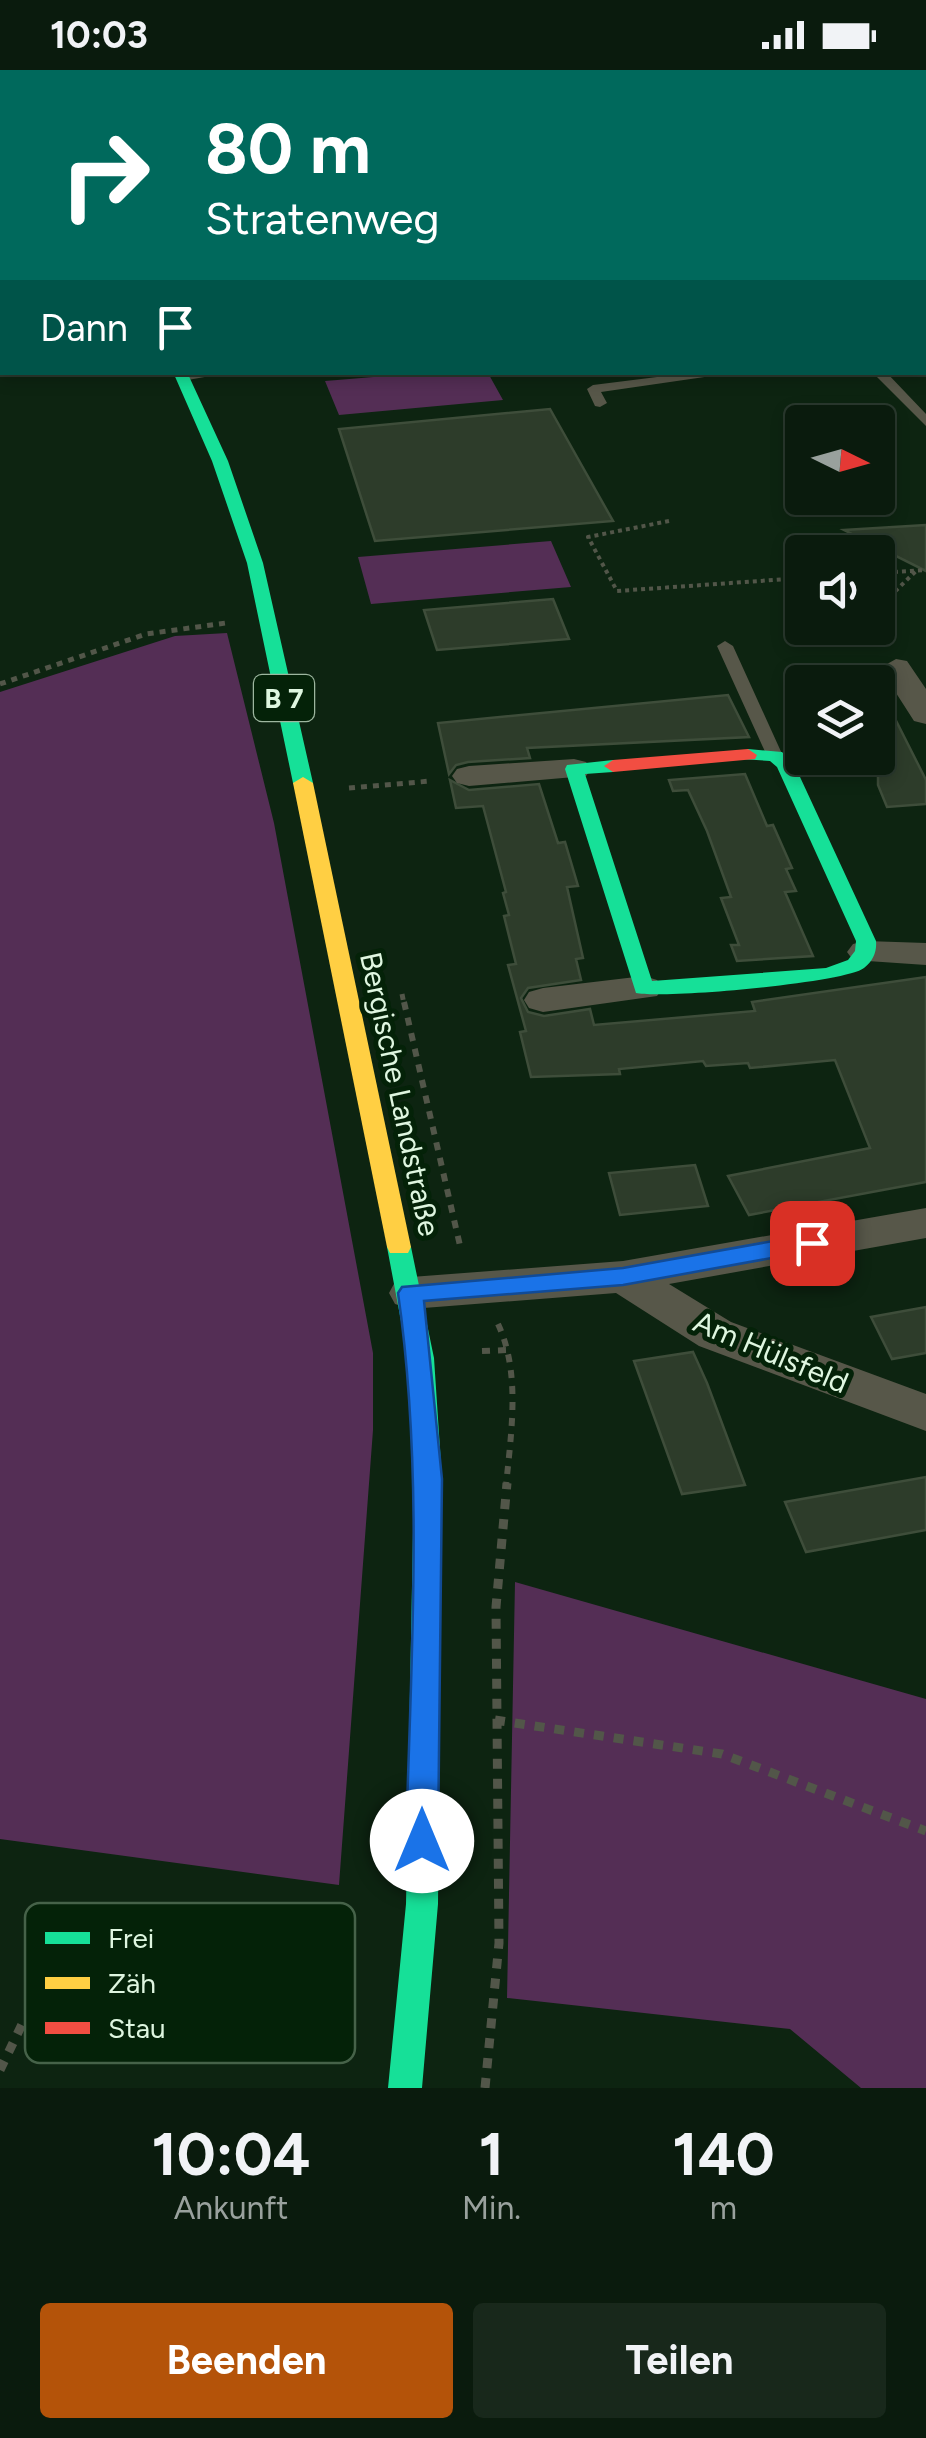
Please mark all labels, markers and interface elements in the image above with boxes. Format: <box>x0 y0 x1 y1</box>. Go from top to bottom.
text: 10:03 <box>50 12 148 58</box>
text: 80 m <box>205 106 371 191</box>
icon: right <box>40 110 170 240</box>
text: Stratenweg <box>205 191 440 245</box>
icon: arrive <box>148 300 203 355</box>
text: Dann <box>40 305 128 351</box>
north arrow <box>785 405 895 515</box>
map controls <box>785 405 895 775</box>
button: sound <box>785 535 895 645</box>
button: layers <box>785 665 895 775</box>
road number: B 7 <box>254 675 314 721</box>
street label: Bergische Landstraße <box>352 949 448 1239</box>
pin <box>770 1201 855 1286</box>
icon: arrive <box>785 1216 840 1271</box>
street label: Am Hülsfeld <box>688 1303 854 1401</box>
position arrow <box>370 1789 474 1893</box>
legend <box>25 1903 355 2063</box>
text: Frei <box>108 1921 154 1955</box>
text: Zäh <box>108 1966 156 2000</box>
text: Stau <box>108 2011 166 2045</box>
text: 10:04 <box>151 2118 311 2190</box>
text: 1 <box>479 2118 504 2190</box>
text: 140 <box>672 2118 775 2190</box>
text: Ankunft <box>174 2189 288 2227</box>
text: Min. <box>462 2189 521 2227</box>
text: m <box>710 2189 737 2227</box>
button: Beenden <box>40 2303 453 2418</box>
button: Teilen <box>473 2303 886 2418</box>

